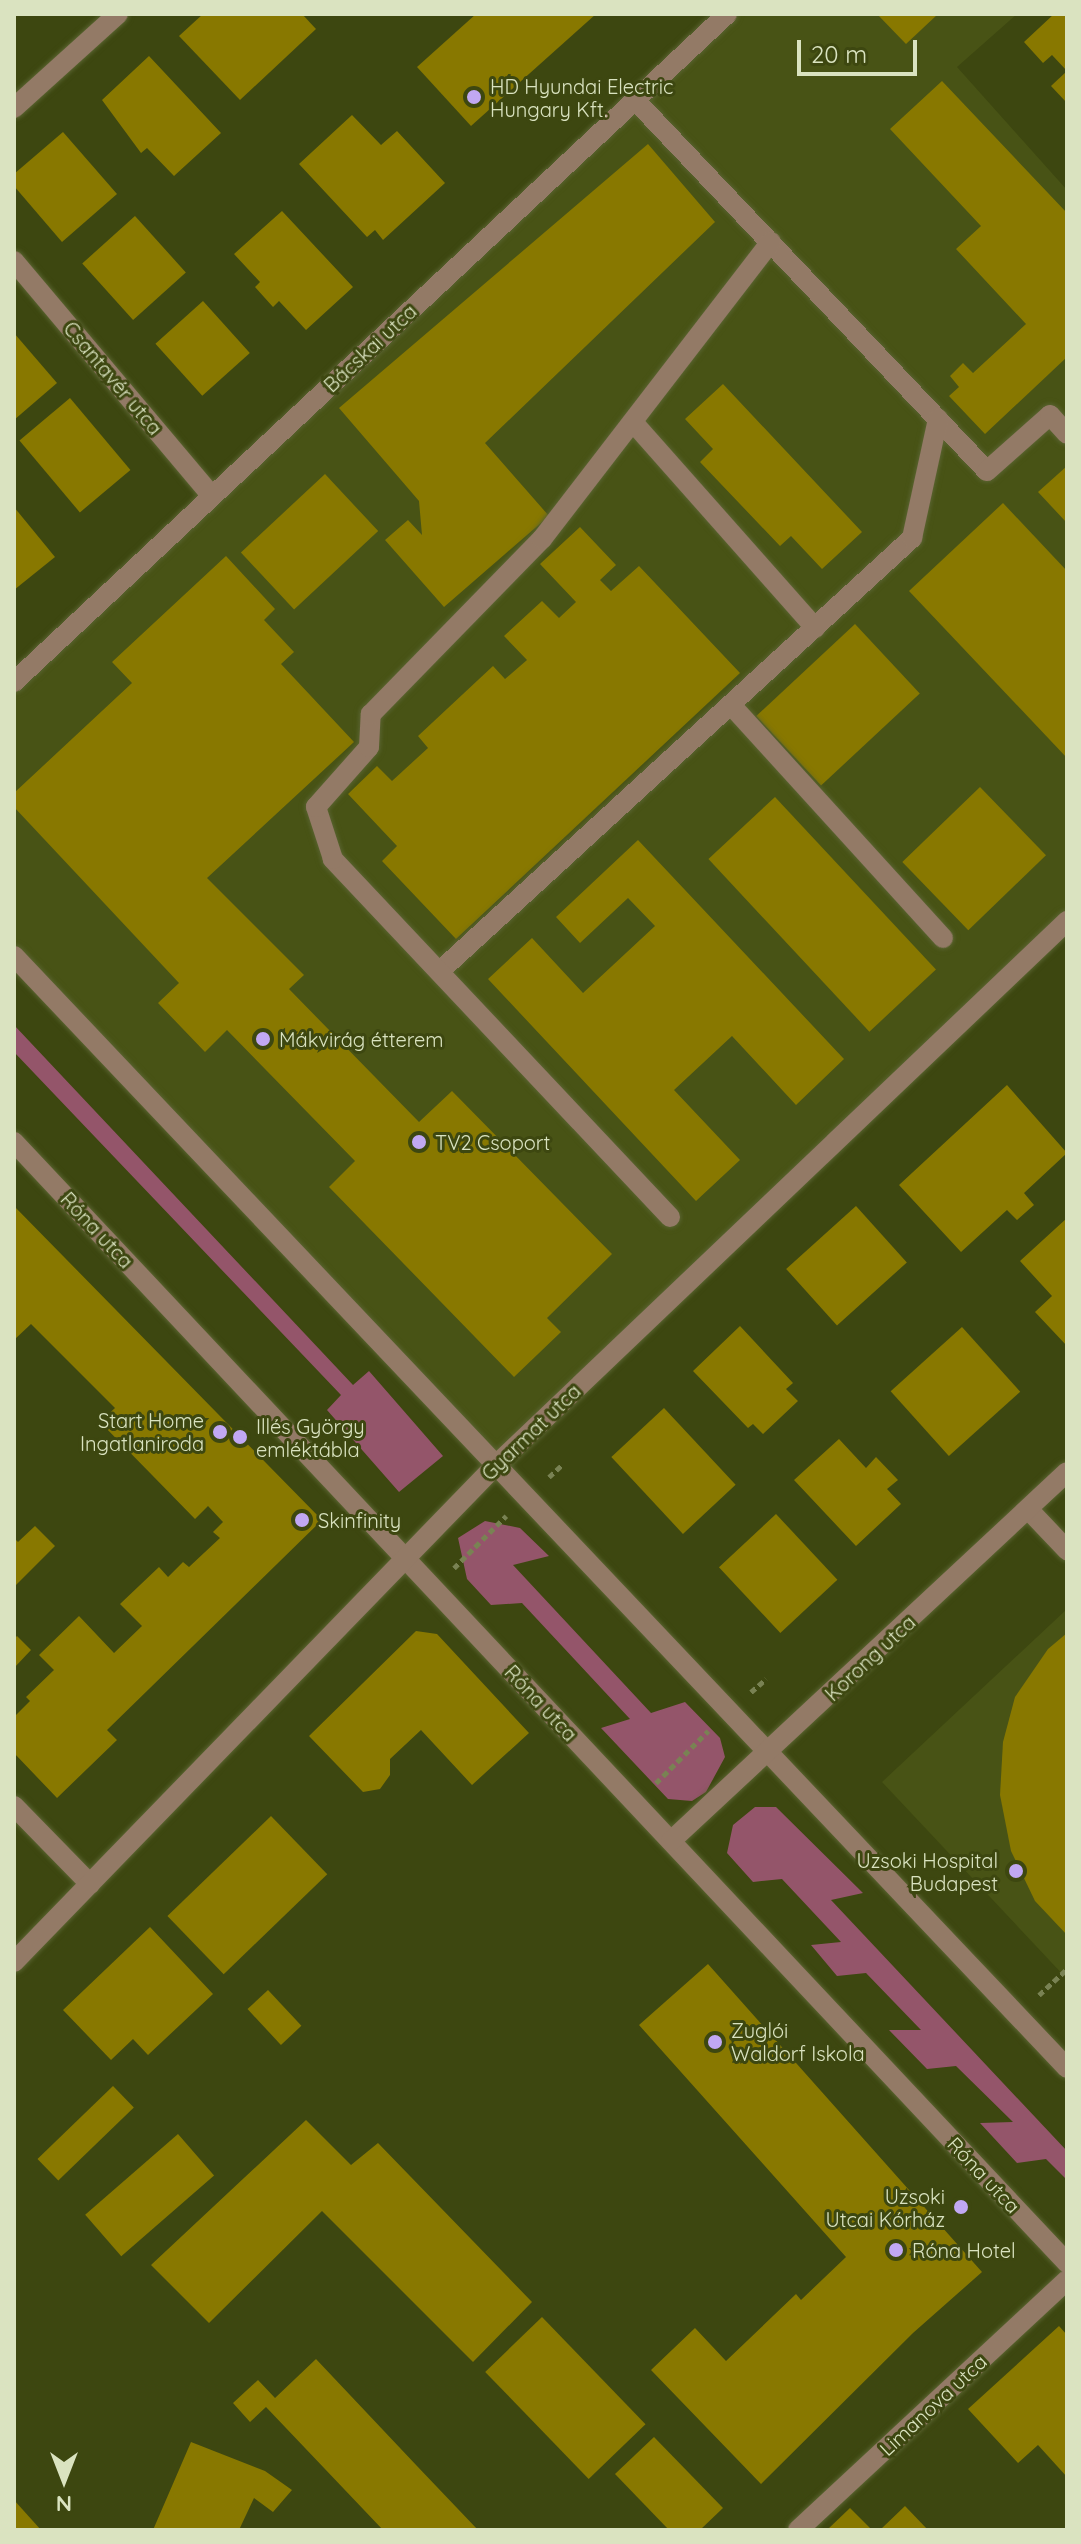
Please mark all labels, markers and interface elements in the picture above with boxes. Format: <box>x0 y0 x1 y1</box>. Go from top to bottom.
scale bar <box>801 24 921 74</box>
text: 20 m <box>811 39 867 69</box>
place label: HD Hyundai Electric Hungary Kft. <box>490 74 673 121</box>
marker: HD Hyundai Electric Hungary Kft. <box>465 88 483 106</box>
street label: Bácskai utca <box>319 299 421 397</box>
street label: Csantavér utca <box>59 317 167 439</box>
place label: Mákvirág étterem <box>279 1027 444 1051</box>
marker: Mákvirág étterem <box>254 1030 272 1048</box>
place label: TV2 Csoport <box>435 1130 550 1154</box>
marker: TV2 Csoport <box>410 1133 428 1151</box>
street label: Róna utca <box>56 1187 138 1273</box>
street label: Gyarmat utca <box>477 1379 585 1485</box>
place label: Start Home Ingatlaniroda <box>80 1408 204 1455</box>
place label: Illés György emléktábla <box>256 1414 365 1461</box>
marker: Start Home Ingatlaniroda <box>211 1423 229 1441</box>
marker: Illés György emléktábla <box>231 1428 249 1446</box>
place label: Skinfinity <box>318 1508 401 1532</box>
marker: Skinfinity <box>293 1511 311 1529</box>
street label: Korong utca <box>820 1610 920 1706</box>
street label: Róna utca <box>500 1660 582 1746</box>
place label: Uzsoki Hospital Budapest <box>857 1848 998 1895</box>
marker: Uzsoki Hospital Budapest <box>1005 1860 1027 1882</box>
place label: Zuglói Waldorf Iskola <box>731 2018 865 2065</box>
marker: Zuglói Waldorf Iskola <box>706 2033 724 2051</box>
street label: Róna utca <box>943 2132 1025 2218</box>
place label: Uzsoki Utcai Kórház <box>826 2184 945 2231</box>
marker: Uzsoki Utcai Kórház <box>952 2198 970 2216</box>
place label: Róna Hotel <box>912 2238 1016 2262</box>
marker: Róna Hotel <box>887 2241 905 2259</box>
street label: Limanova utca <box>875 2349 991 2461</box>
north arrow <box>24 2440 104 2520</box>
text: N <box>56 2490 72 2518</box>

